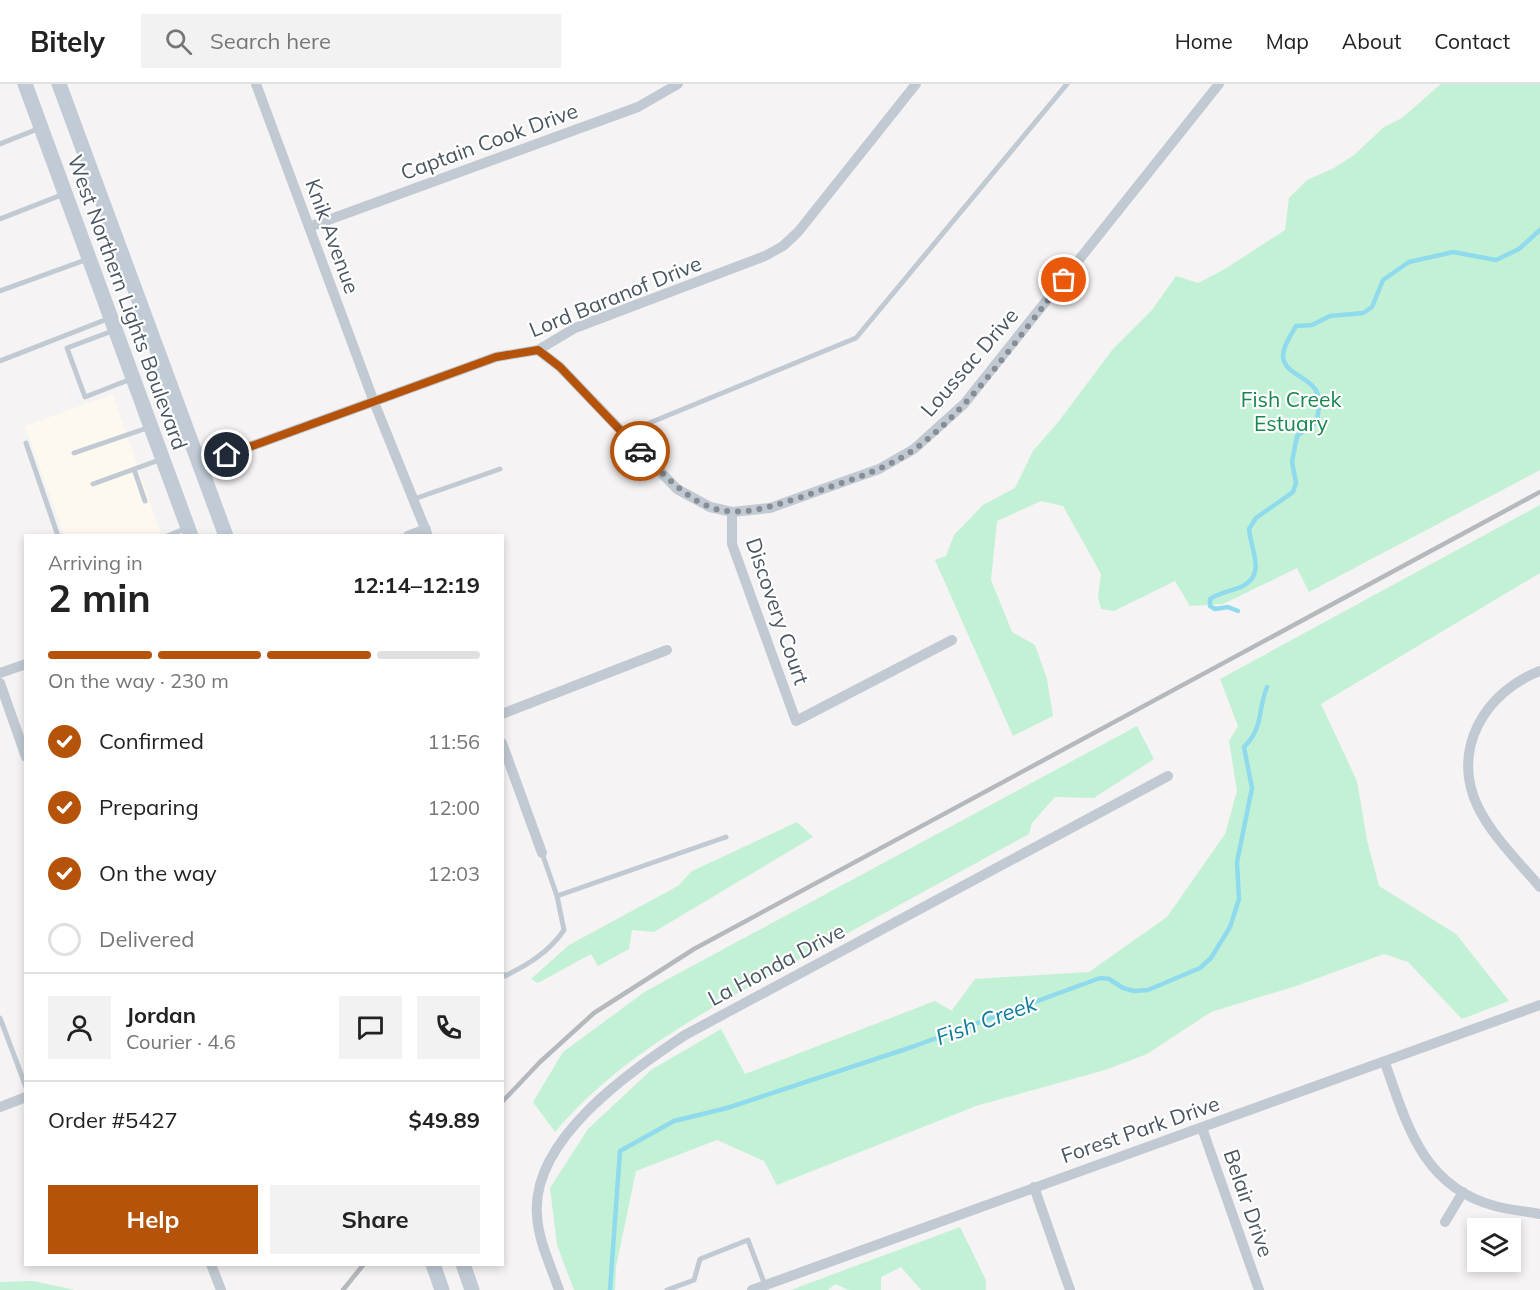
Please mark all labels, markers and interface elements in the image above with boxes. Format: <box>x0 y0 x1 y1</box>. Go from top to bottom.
search box <box>141 14 561 68</box>
text: Bitely <box>30 24 105 59</box>
icon: search <box>162 25 195 58</box>
text: Search here <box>210 27 331 55</box>
text: Home <box>1175 28 1233 54</box>
text: Map <box>1266 28 1309 54</box>
text: About <box>1342 28 1401 54</box>
text: Contact <box>1434 28 1510 54</box>
street label: Captain Cook Drive <box>397 97 581 185</box>
street label: West Northern Lights Boulevard <box>62 151 194 453</box>
street label: Knik Avenue <box>300 175 366 297</box>
street label: Lord Baranof Drive <box>525 250 705 342</box>
pin <box>1038 254 1089 305</box>
icon: bag <box>1047 263 1080 296</box>
street label: Loussac Drive <box>915 302 1023 422</box>
park label: Fish Creek Estuary <box>1241 386 1341 436</box>
courier <box>610 421 670 481</box>
pin <box>201 429 252 480</box>
icon: car <box>624 435 657 468</box>
icon: home <box>210 438 243 471</box>
street label: Discovery Court <box>741 534 815 688</box>
text: Arriving in <box>48 550 143 575</box>
text: 12:14–12:19 <box>352 571 480 599</box>
text: 2 min <box>48 573 151 622</box>
text: On the way · 230 m <box>48 668 229 693</box>
icon: check <box>48 725 81 758</box>
text: Confirmed <box>99 727 204 755</box>
text: 11:56 <box>427 729 480 754</box>
icon: check <box>48 791 81 824</box>
text: Preparing <box>99 793 199 821</box>
text: 12:00 <box>427 795 480 820</box>
icon: check <box>48 857 81 890</box>
text: On the way <box>99 859 217 887</box>
text: 12:03 <box>427 861 480 886</box>
street label: La Honda Drive <box>703 917 849 1011</box>
text: Delivered <box>99 925 194 953</box>
water label: Fish Creek <box>932 989 1041 1051</box>
button: person <box>48 996 111 1059</box>
button: chat <box>339 996 402 1059</box>
button: phone <box>417 996 480 1059</box>
text: Jordan <box>126 1001 196 1029</box>
text: Courier · 4.6 <box>126 1029 236 1054</box>
street label: Forest Park Drive <box>1057 1090 1223 1168</box>
text: Order #5427 <box>48 1106 178 1134</box>
text: $49.89 <box>409 1106 480 1134</box>
street label: Belair Drive <box>1218 1146 1280 1260</box>
button: Help <box>48 1185 258 1254</box>
button: Share <box>270 1185 480 1254</box>
map controls <box>1467 1218 1521 1272</box>
button: layers <box>1467 1218 1521 1272</box>

